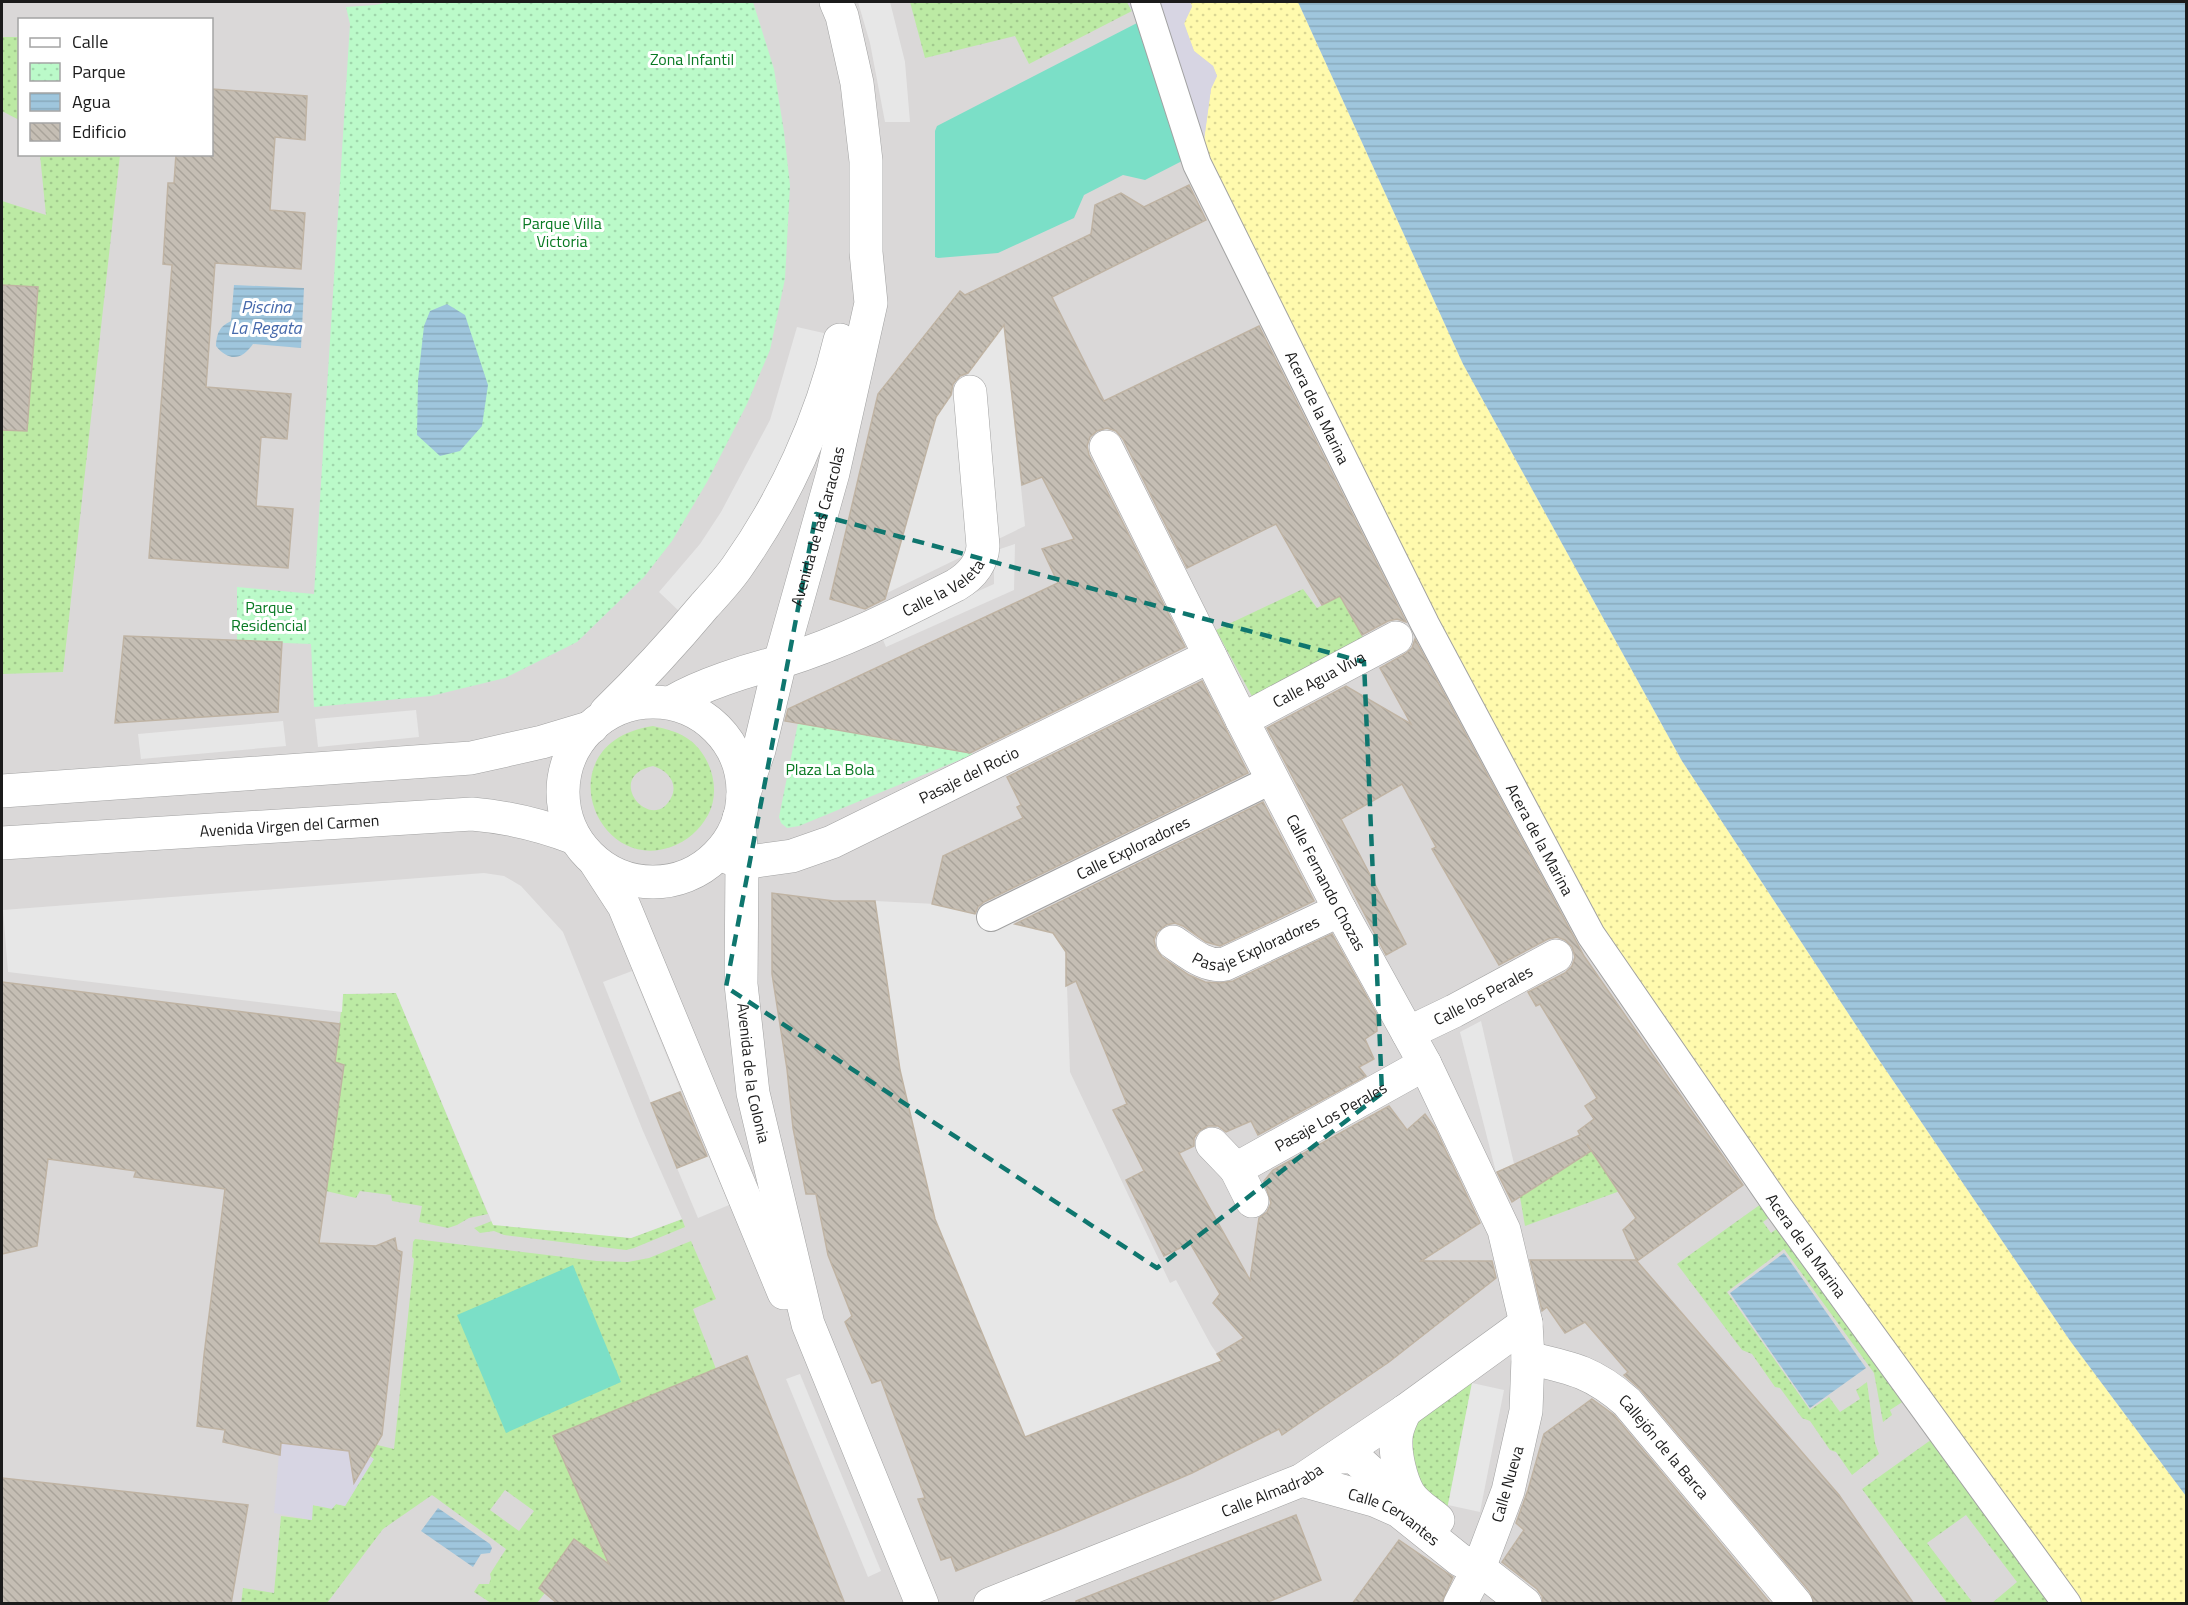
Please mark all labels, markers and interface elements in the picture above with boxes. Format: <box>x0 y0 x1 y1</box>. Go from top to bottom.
legend <box>18 18 213 156</box>
text: Calle <box>72 28 108 55</box>
park label: Zona Infantil <box>650 47 734 71</box>
text: Parque <box>72 58 126 85</box>
text: Agua <box>72 88 110 115</box>
text: Edificio <box>72 118 126 145</box>
park label: Parque Villa Victoria <box>522 211 602 253</box>
water label: Piscina La Regata <box>230 293 303 341</box>
street label: Acera de la Marina <box>1279 347 1356 468</box>
street label: Avenida de las Caracolas <box>784 444 851 609</box>
street label: Calle la Veleta <box>898 555 990 622</box>
park label: Parque Residencial <box>231 595 307 637</box>
street label: Calle Agua Viva <box>1268 645 1369 714</box>
street label: Pasaje del Rocio <box>915 740 1023 810</box>
park label: Plaza La Bola <box>785 757 875 781</box>
street label: Acera de la Marina <box>1500 779 1580 900</box>
street label: Avenida Virgen del Carmen <box>199 808 380 843</box>
street label: Calle Exploradores <box>1072 810 1194 886</box>
street label: Calle Fernando Chozas <box>1280 810 1372 955</box>
street label: Pasaje Exploradores <box>1188 909 1323 977</box>
street label: Calle los Perales <box>1429 959 1537 1031</box>
street label: Avenida de la Colonia <box>731 1002 777 1145</box>
street label: Pasaje Los Perales <box>1270 1075 1391 1157</box>
street label: Acera de la Marina <box>1760 1188 1853 1303</box>
street label: Callejón de la Barca <box>1614 1388 1715 1504</box>
street label: Calle Nueva <box>1485 1443 1529 1525</box>
street label: Calle Almadraba <box>1217 1457 1328 1523</box>
street label: Calle Cervantes <box>1345 1481 1445 1551</box>

